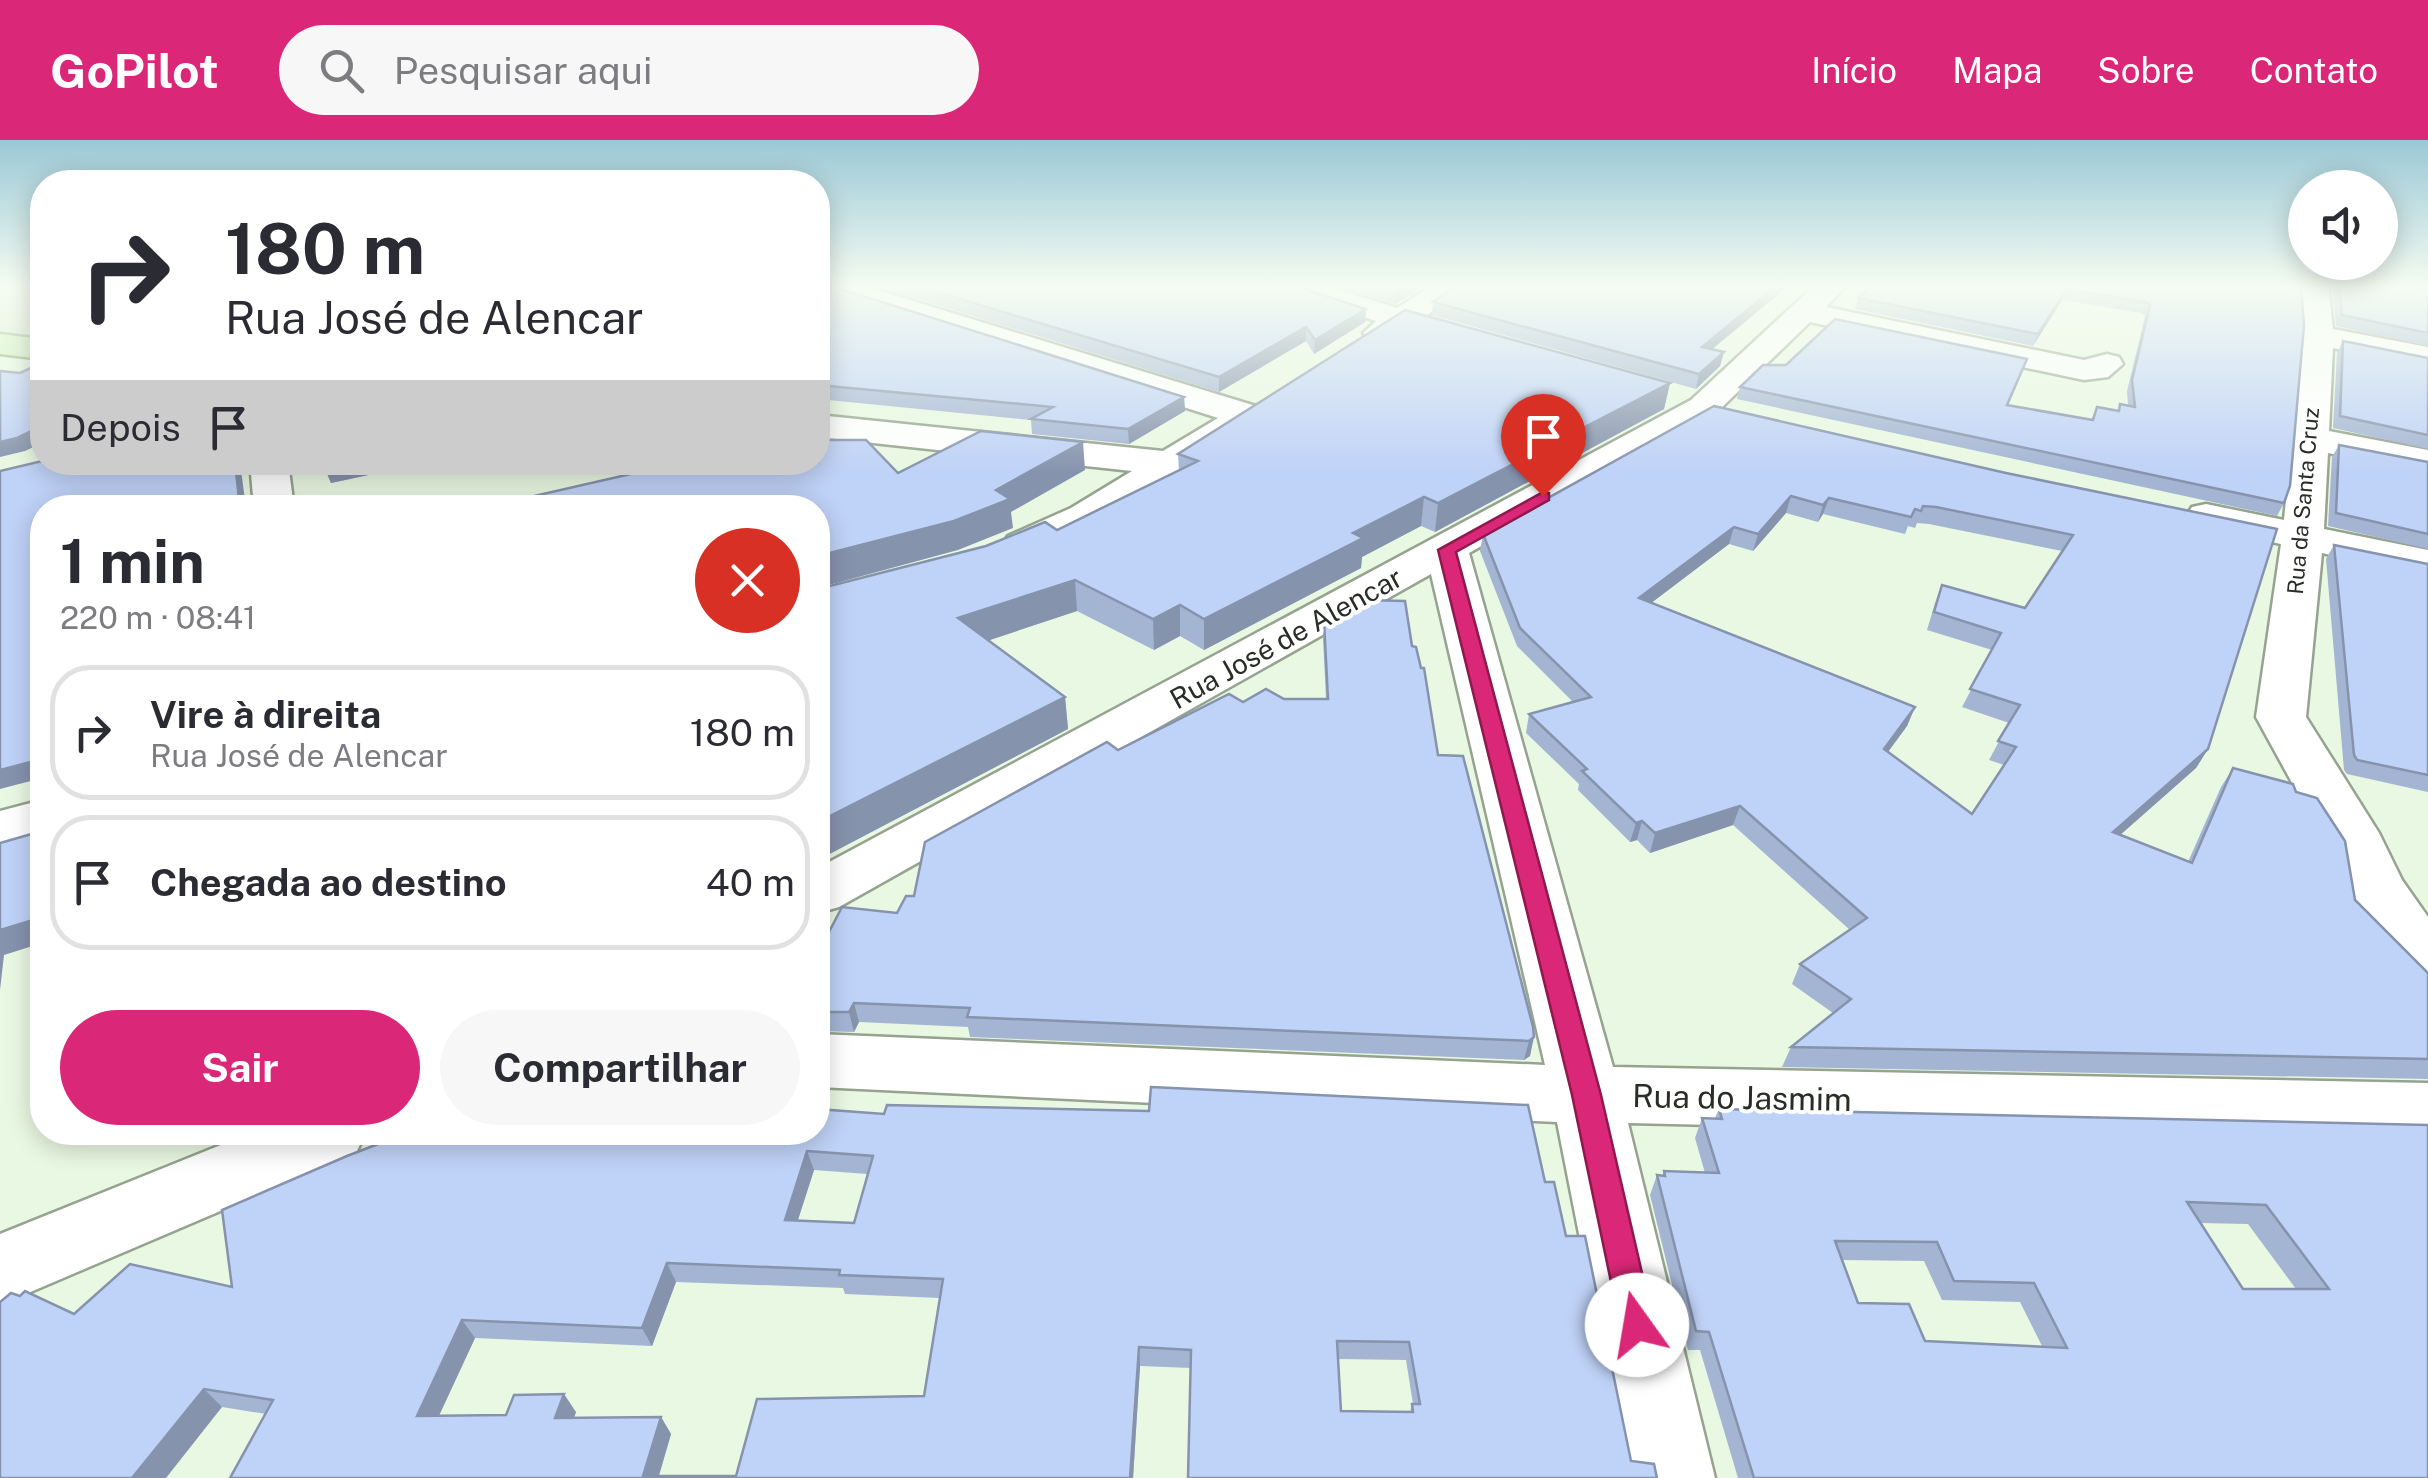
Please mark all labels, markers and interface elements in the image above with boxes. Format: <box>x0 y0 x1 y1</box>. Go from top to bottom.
search box <box>279 25 979 115</box>
text: GoPilot <box>50 42 219 99</box>
icon: search <box>314 43 369 98</box>
text: Pesquisar aqui <box>394 48 652 93</box>
text: Início <box>1811 50 1897 91</box>
text: Mapa <box>1952 50 2042 91</box>
text: Sobre <box>2097 50 2195 91</box>
text: Contato <box>2250 50 2378 91</box>
map controls <box>2288 170 2398 280</box>
button: sound <box>2288 170 2398 280</box>
text: 180 m <box>225 207 425 290</box>
icon: right <box>60 210 190 340</box>
text: Rua José de Alencar <box>225 291 644 344</box>
pin <box>1501 394 1586 497</box>
icon: arrive <box>201 400 256 455</box>
text: Depois <box>60 405 181 450</box>
street label: Rua da Santa Cruz <box>2282 406 2324 596</box>
icon: arrive <box>1516 409 1571 464</box>
text: 1 min <box>60 526 205 597</box>
button: close <box>695 528 800 633</box>
street label: Rua José de Alencar <box>1164 560 1408 715</box>
text: 220 m · 08:41 <box>60 599 256 636</box>
text: Vire à direita <box>150 692 381 737</box>
icon: right <box>65 705 120 760</box>
text: 180 m <box>690 710 795 755</box>
text: Rua José de Alencar <box>150 737 448 774</box>
icon: arrive <box>65 855 120 910</box>
text: Chegada ao destino <box>150 860 507 905</box>
text: 40 m <box>706 860 795 905</box>
button: Sair <box>60 1010 420 1125</box>
button: Compartilhar <box>440 1010 800 1125</box>
street label: Rua do Jasmim <box>1632 1077 1852 1118</box>
position arrow <box>1585 1273 1689 1377</box>

